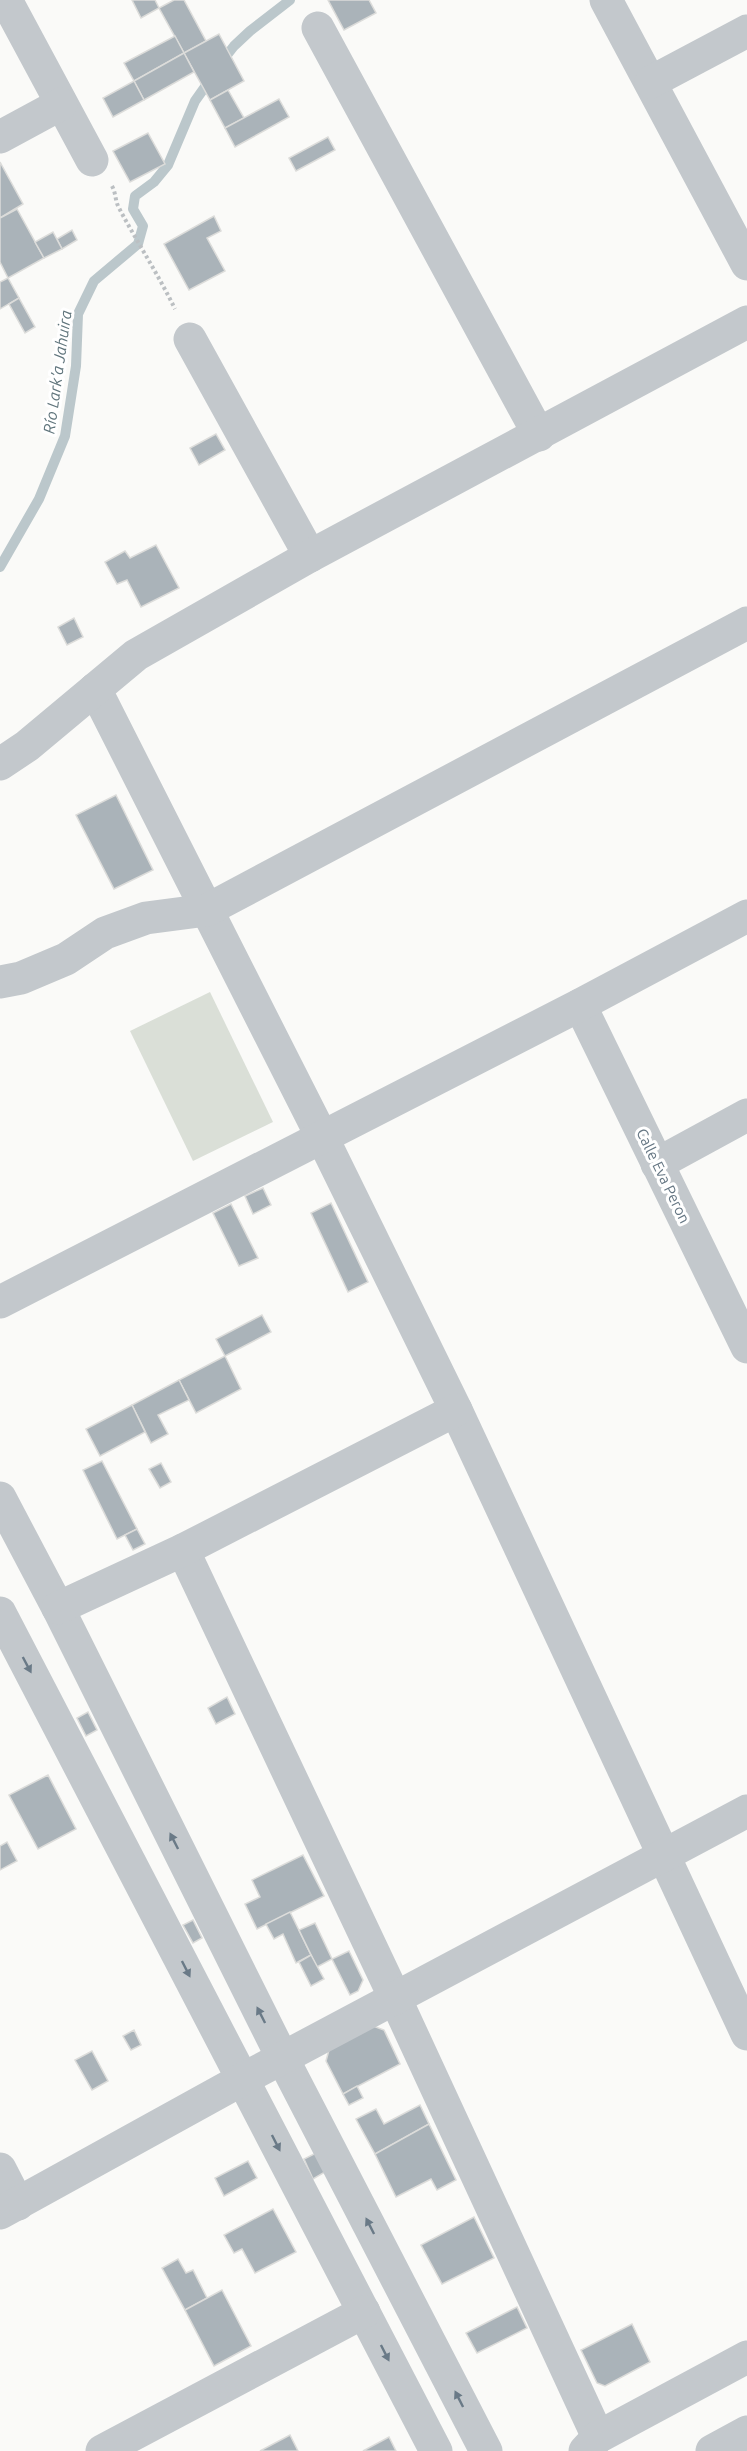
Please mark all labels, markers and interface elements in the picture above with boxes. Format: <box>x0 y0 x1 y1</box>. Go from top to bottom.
water label: Río Lark’a Jahuira <box>39 309 75 435</box>
street label: Calle Eva Peron <box>633 1126 694 1226</box>
one-way arrow <box>22 1657 32 1674</box>
one-way arrow <box>169 1832 179 1849</box>
one-way arrow <box>181 1961 191 1978</box>
one-way arrow <box>256 2007 266 2024</box>
one-way arrow <box>271 2134 281 2151</box>
one-way arrow <box>365 2217 375 2235</box>
one-way arrow <box>380 2345 390 2362</box>
one-way arrow <box>454 2390 464 2407</box>

